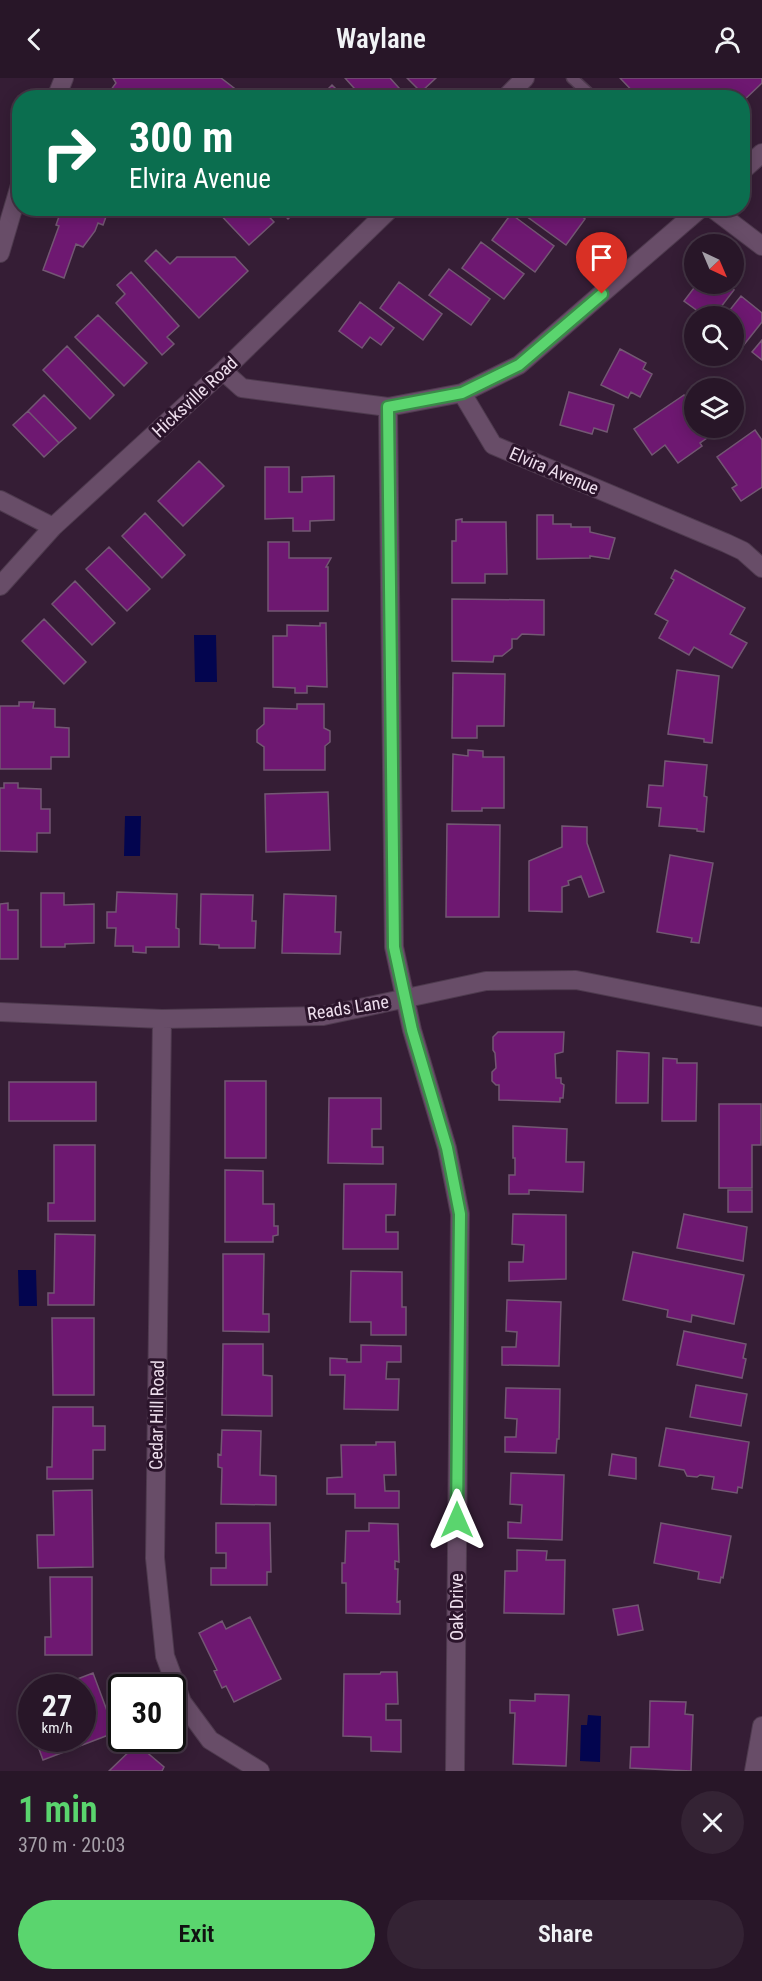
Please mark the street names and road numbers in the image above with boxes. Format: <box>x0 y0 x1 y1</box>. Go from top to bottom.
street label: Hicksville Road <box>148 352 242 441</box>
street label: Elvira Avenue <box>507 442 602 499</box>
street label: Reads Lane <box>306 991 390 1024</box>
street label: Cedar Hill Road <box>145 1360 168 1470</box>
street label: Oak Drive <box>446 1573 467 1641</box>

